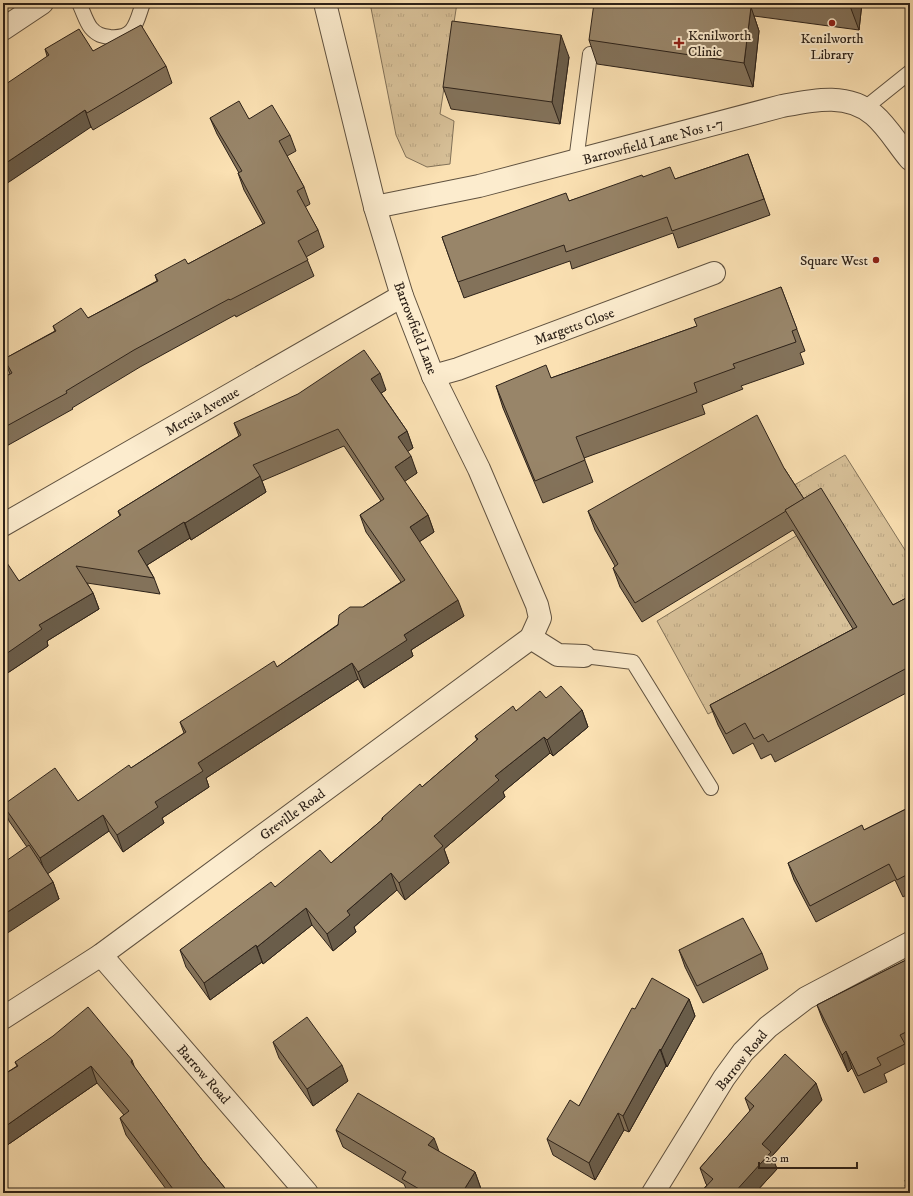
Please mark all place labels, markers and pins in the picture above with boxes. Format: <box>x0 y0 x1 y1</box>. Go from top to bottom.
marker: Kenilworth Library <box>827 18 837 28</box>
place label: Kenilworth Clinic <box>688 27 752 61</box>
place label: Kenilworth Library <box>800 30 864 64</box>
marker: Kenilworth Clinic <box>673 37 685 49</box>
place label: Square West <box>800 252 869 270</box>
marker: Square West <box>871 255 881 265</box>

